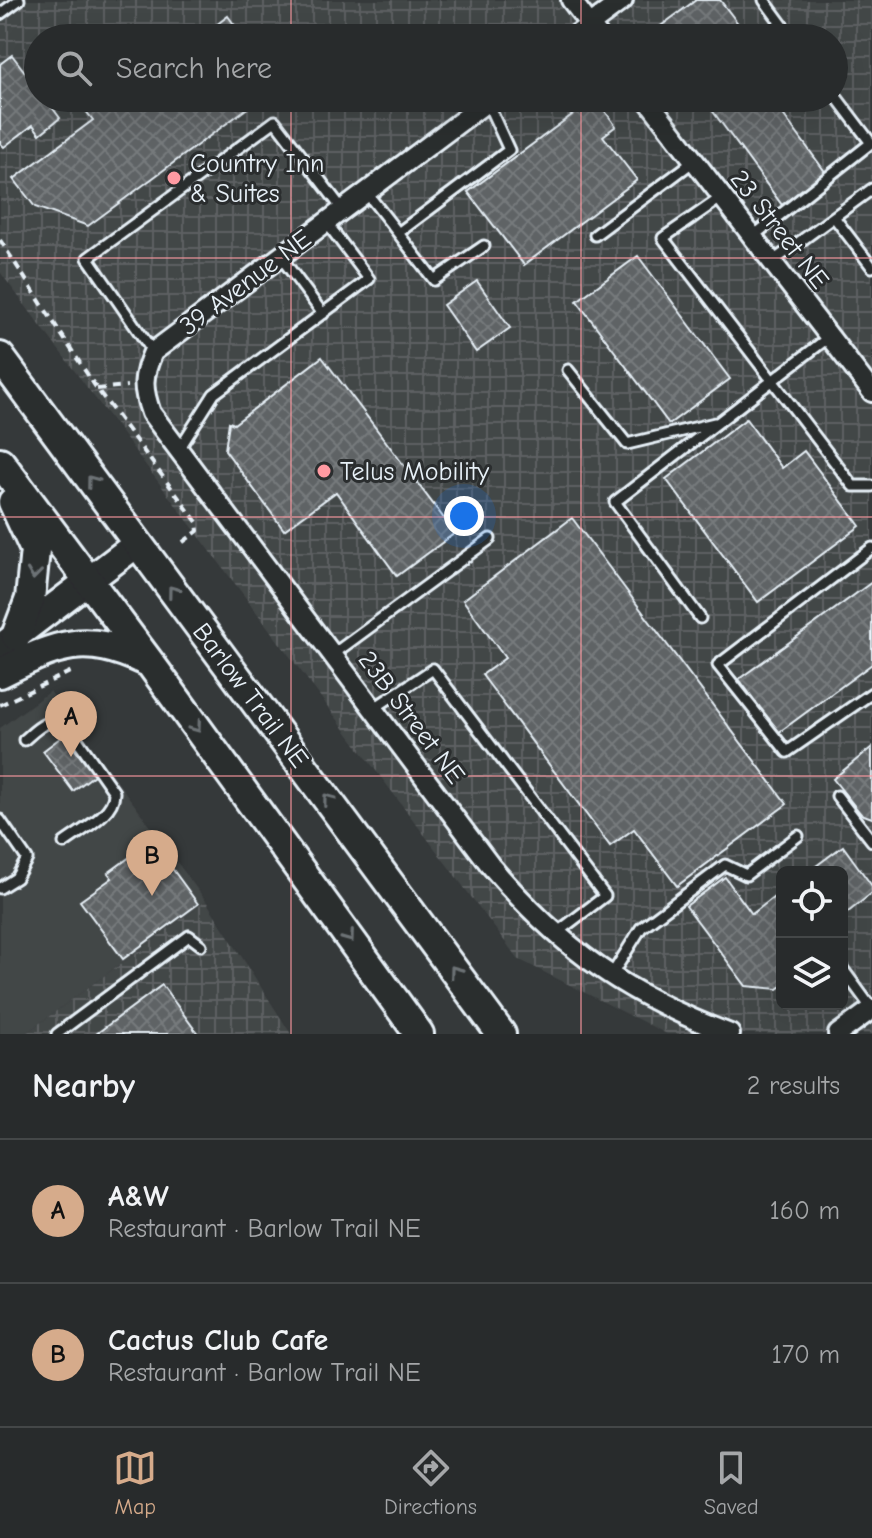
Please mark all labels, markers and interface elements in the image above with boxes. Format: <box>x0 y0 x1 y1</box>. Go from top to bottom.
search box <box>24 24 848 112</box>
icon: search <box>52 46 96 90</box>
text: Search here <box>116 51 272 86</box>
place label: Country Inn & Suites <box>190 149 324 209</box>
street label: 23 Street NE <box>724 164 835 295</box>
marker: Country Inn & Suites <box>165 169 183 187</box>
street label: 39 Avenue NE <box>174 224 317 342</box>
place label: Telus Mobility <box>340 457 489 487</box>
marker: Telus Mobility <box>315 462 333 480</box>
one-way arrow <box>87 475 101 489</box>
your location <box>444 496 484 536</box>
one-way arrow <box>25 568 42 581</box>
one-way arrow <box>169 585 183 599</box>
street label: Barlow Trail NE <box>186 617 314 774</box>
street label: 23B Street NE <box>352 645 471 790</box>
pin: A <box>45 691 97 757</box>
one-way arrow <box>186 718 201 732</box>
one-way arrow <box>324 794 338 808</box>
pin: B <box>126 830 178 896</box>
map controls <box>776 866 848 1010</box>
button: locate <box>776 866 848 938</box>
one-way arrow <box>339 929 353 943</box>
button: layers <box>776 938 848 1010</box>
one-way arrow <box>451 965 465 980</box>
text: Nearby <box>32 1066 135 1106</box>
text: 2 results <box>747 1071 840 1101</box>
text: A&W <box>108 1179 169 1214</box>
text: A <box>51 1196 65 1226</box>
text: 160 m <box>770 1196 840 1226</box>
text: Restaurant · Barlow Trail NE <box>108 1214 421 1244</box>
text: Cactus Club Cafe <box>108 1323 328 1358</box>
text: B <box>50 1340 66 1370</box>
text: 170 m <box>771 1340 840 1370</box>
text: Restaurant · Barlow Trail NE <box>108 1358 421 1388</box>
tab: Map <box>113 1446 157 1520</box>
tab: Directions <box>384 1446 477 1520</box>
tab: Saved <box>704 1446 759 1520</box>

